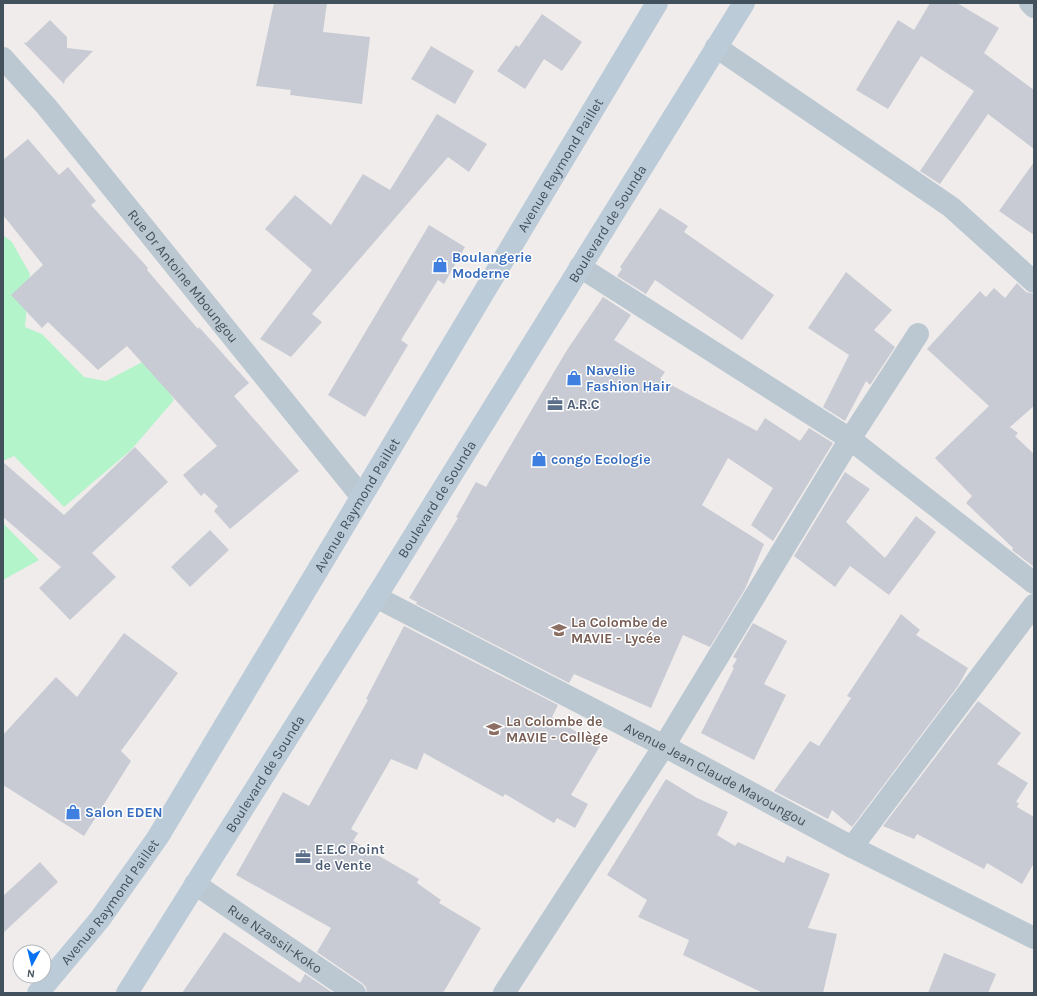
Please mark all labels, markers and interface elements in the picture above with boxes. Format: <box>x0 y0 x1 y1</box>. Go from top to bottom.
street label: Avenue Raymond Paillet <box>513 95 607 235</box>
street label: Boulevard de Sounda <box>564 162 650 286</box>
street label: Rue Dr Antoine Mboungou <box>124 206 242 346</box>
place label: Boulangerie Moderne <box>452 249 532 282</box>
shop icon: Boulangerie Moderne <box>431 256 449 274</box>
place label: Navelie Fashion Hair <box>586 362 671 395</box>
shop icon: Navelie Fashion Hair <box>565 369 583 387</box>
office icon: A.R.C <box>546 395 564 413</box>
place label: A.R.C <box>567 396 600 413</box>
street label: Avenue Raymond Paillet <box>310 435 403 575</box>
street label: Boulevard de Sounda <box>394 437 480 561</box>
shop icon: congo Ecologie <box>530 450 548 468</box>
place label: congo Ecologie <box>551 451 651 468</box>
place label: La Colombe de MAVIE - Lycée <box>571 614 668 647</box>
school or university icon: La Colombe de MAVIE - Lycée <box>550 621 568 639</box>
street label: Boulevard de Sounda <box>222 712 308 836</box>
place label: La Colombe de MAVIE - Collège <box>506 713 608 746</box>
street label: Avenue Jean Claude Mavoungou <box>621 718 810 830</box>
school or university icon: La Colombe de MAVIE - Collège <box>485 720 503 738</box>
shop icon: Salon EDEN <box>64 803 82 821</box>
place label: Salon EDEN <box>85 804 163 821</box>
street label: Avenue Raymond Paillet <box>57 836 162 968</box>
place label: E.E.C Point de Vente <box>315 841 385 874</box>
office icon: E.E.C Point de Vente <box>294 848 312 866</box>
street label: Rue Nzassil-Koko <box>225 900 326 977</box>
north arrow <box>12 944 52 984</box>
text: N <box>26 966 36 980</box>

